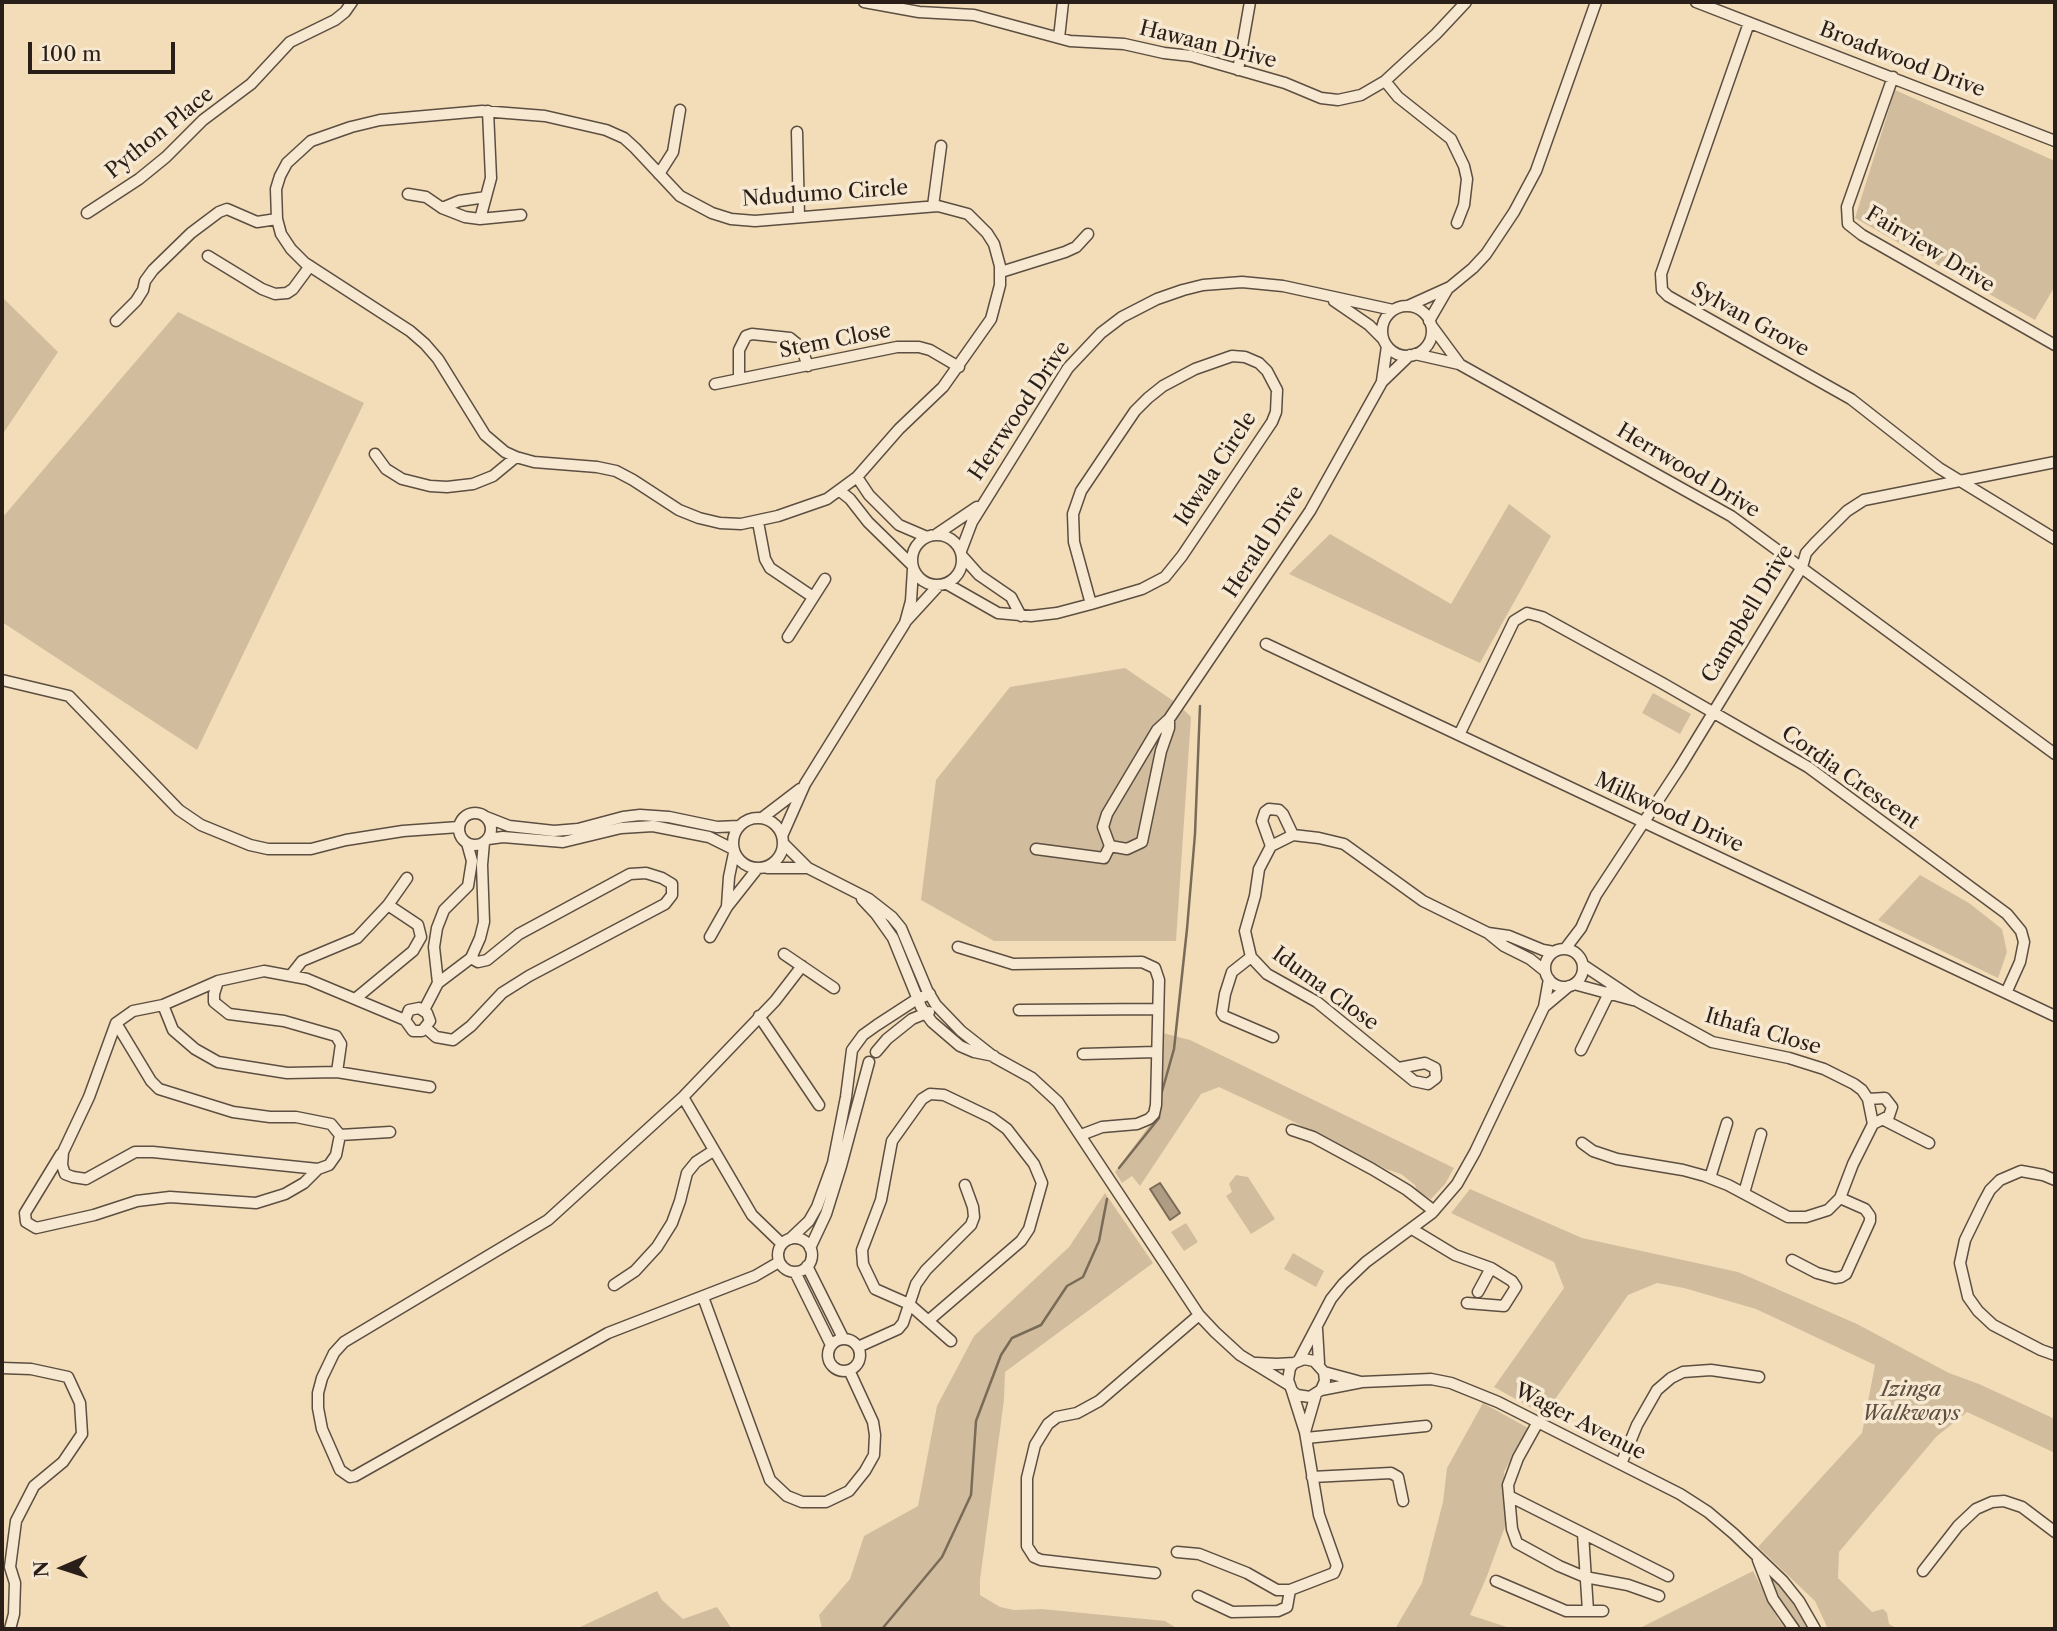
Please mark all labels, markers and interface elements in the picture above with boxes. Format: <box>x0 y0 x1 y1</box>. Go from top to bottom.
street label: Hawaan Drive <box>1137 16 1279 74</box>
street label: Broadwood Drive <box>1816 17 1988 103</box>
scale bar <box>32 28 178 72</box>
text: 100 m <box>41 41 102 66</box>
street label: Python Place <box>101 82 219 184</box>
street label: Ndudumo Circle <box>741 176 909 212</box>
street label: Fairview Drive <box>1861 202 1999 298</box>
street label: Sylvan Grove <box>1687 277 1813 363</box>
street label: Stem Close <box>777 318 893 364</box>
street label: Herrwood Drive <box>964 337 1076 485</box>
street label: Idwala Circle <box>1170 407 1262 531</box>
street label: Herrwood Drive <box>1612 418 1764 524</box>
street label: Herald Drive <box>1218 481 1310 603</box>
street label: Campbell Drive <box>1697 540 1799 688</box>
street label: Cordia Crescent <box>1776 721 1924 835</box>
street label: Milkwood Drive <box>1591 768 1747 858</box>
street label: Iduma Close <box>1267 942 1383 1036</box>
street label: Ithafa Close <box>1702 1003 1824 1061</box>
park label: Izinga Walkways <box>1862 1377 1960 1427</box>
street label: Wager Avenue <box>1510 1378 1650 1466</box>
north arrow <box>28 1533 98 1603</box>
text: N <box>30 1560 53 1578</box>

